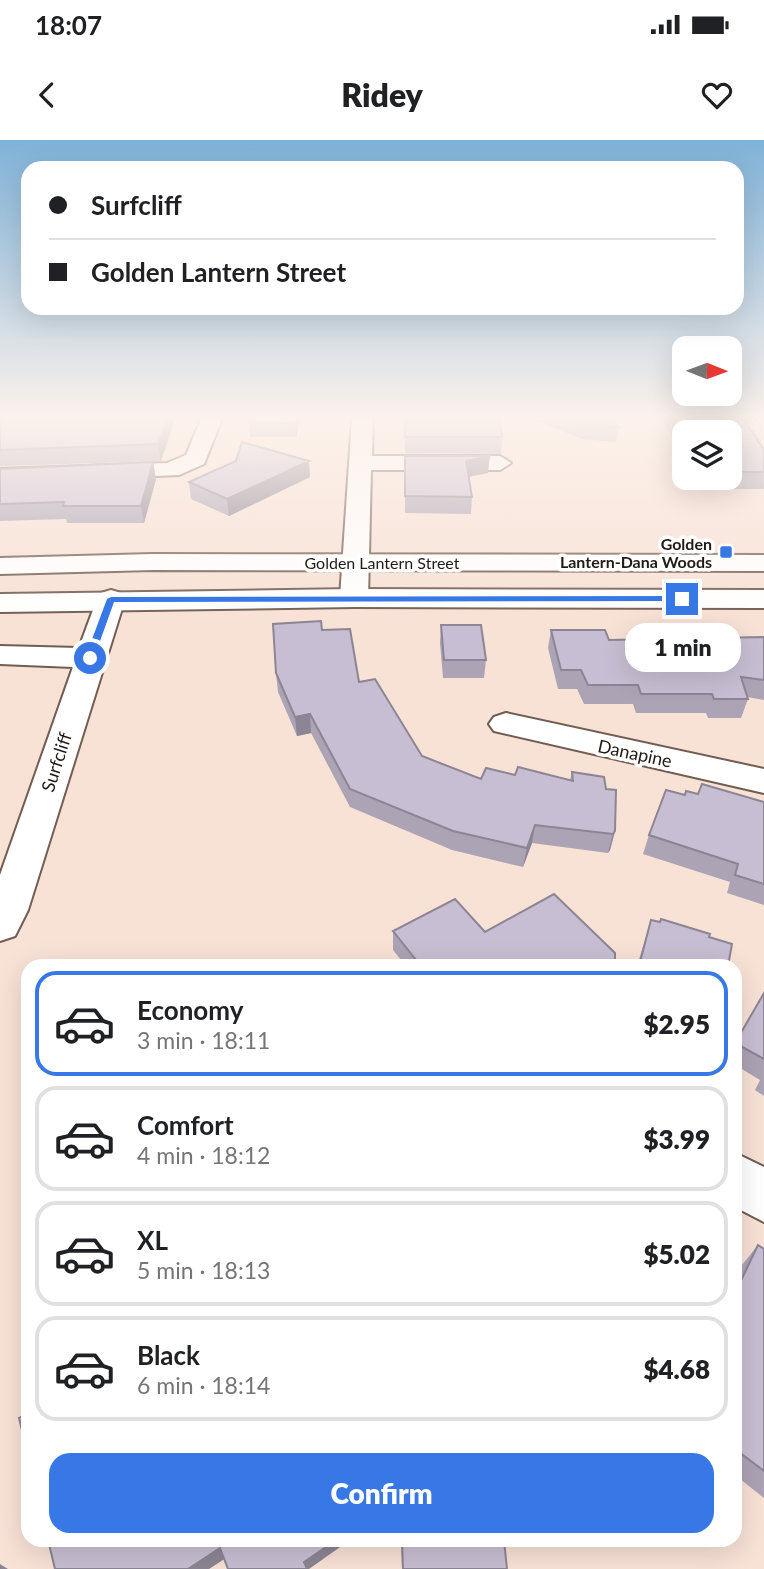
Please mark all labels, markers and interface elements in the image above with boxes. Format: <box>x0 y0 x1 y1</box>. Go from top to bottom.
text: 18:07 <box>35 9 102 41</box>
text: Ridey <box>341 75 423 114</box>
icon: back <box>28 76 66 114</box>
icon: heart <box>698 76 736 114</box>
text: Surfcliff <box>91 189 182 221</box>
text: Golden Lantern Street <box>91 256 346 288</box>
north arrow <box>672 336 742 406</box>
map controls <box>672 336 742 490</box>
button: layers <box>672 420 742 490</box>
place label: Golden Lantern-Dana Woods <box>560 534 712 571</box>
marker: Golden Lantern-Dana Woods <box>718 544 734 560</box>
street label: Golden Lantern Street <box>305 553 460 572</box>
route end <box>666 583 698 615</box>
callout: 1 min <box>624 624 740 672</box>
text: 1 min <box>654 633 712 661</box>
route start <box>74 642 106 674</box>
street label: Surfcliff <box>36 729 76 795</box>
street label: Danapine <box>596 734 674 772</box>
icon: car <box>53 992 116 1055</box>
text: Economy <box>137 994 243 1026</box>
text: $2.95 <box>643 1008 710 1040</box>
text: 3 min · 18:11 <box>137 1026 270 1054</box>
icon: car <box>53 1107 116 1170</box>
text: Comfort <box>137 1109 234 1141</box>
text: $3.99 <box>643 1123 710 1155</box>
text: 4 min · 18:12 <box>137 1141 270 1169</box>
icon: car <box>53 1222 116 1285</box>
text: XL <box>137 1224 168 1256</box>
text: $5.02 <box>643 1238 710 1270</box>
text: 5 min · 18:13 <box>137 1256 270 1284</box>
icon: car <box>53 1337 116 1400</box>
text: Black <box>137 1339 200 1371</box>
text: $4.68 <box>643 1353 710 1385</box>
text: 6 min · 18:14 <box>137 1371 270 1399</box>
button: Confirm <box>49 1453 714 1533</box>

